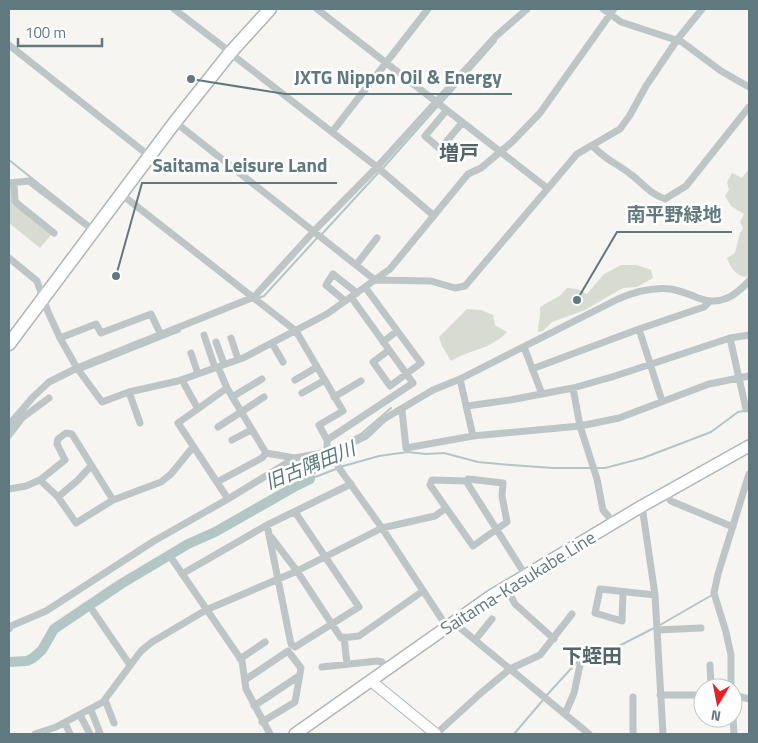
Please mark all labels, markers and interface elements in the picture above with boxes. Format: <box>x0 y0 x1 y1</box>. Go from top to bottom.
scale bar <box>18 15 101 47</box>
text: 100 m <box>25 21 66 44</box>
callout: JXTG Nippon Oil & Energy <box>285 60 512 94</box>
text: JXTG Nippon Oil & Energy <box>294 62 502 91</box>
district label: 増戸 <box>439 137 479 168</box>
callout: Saitama Leisure Land <box>142 149 337 183</box>
text: Saitama Leisure Land <box>153 150 328 179</box>
callout: 南平野緑地 <box>617 198 732 232</box>
text: 南平野緑地 <box>626 199 722 228</box>
water label: 旧古隅田川 <box>260 433 361 496</box>
street label: Saitama-Kasukabe Line <box>435 524 601 641</box>
district label: 下蛭田 <box>562 640 622 671</box>
north arrow <box>693 678 743 728</box>
text: N <box>709 705 722 727</box>

